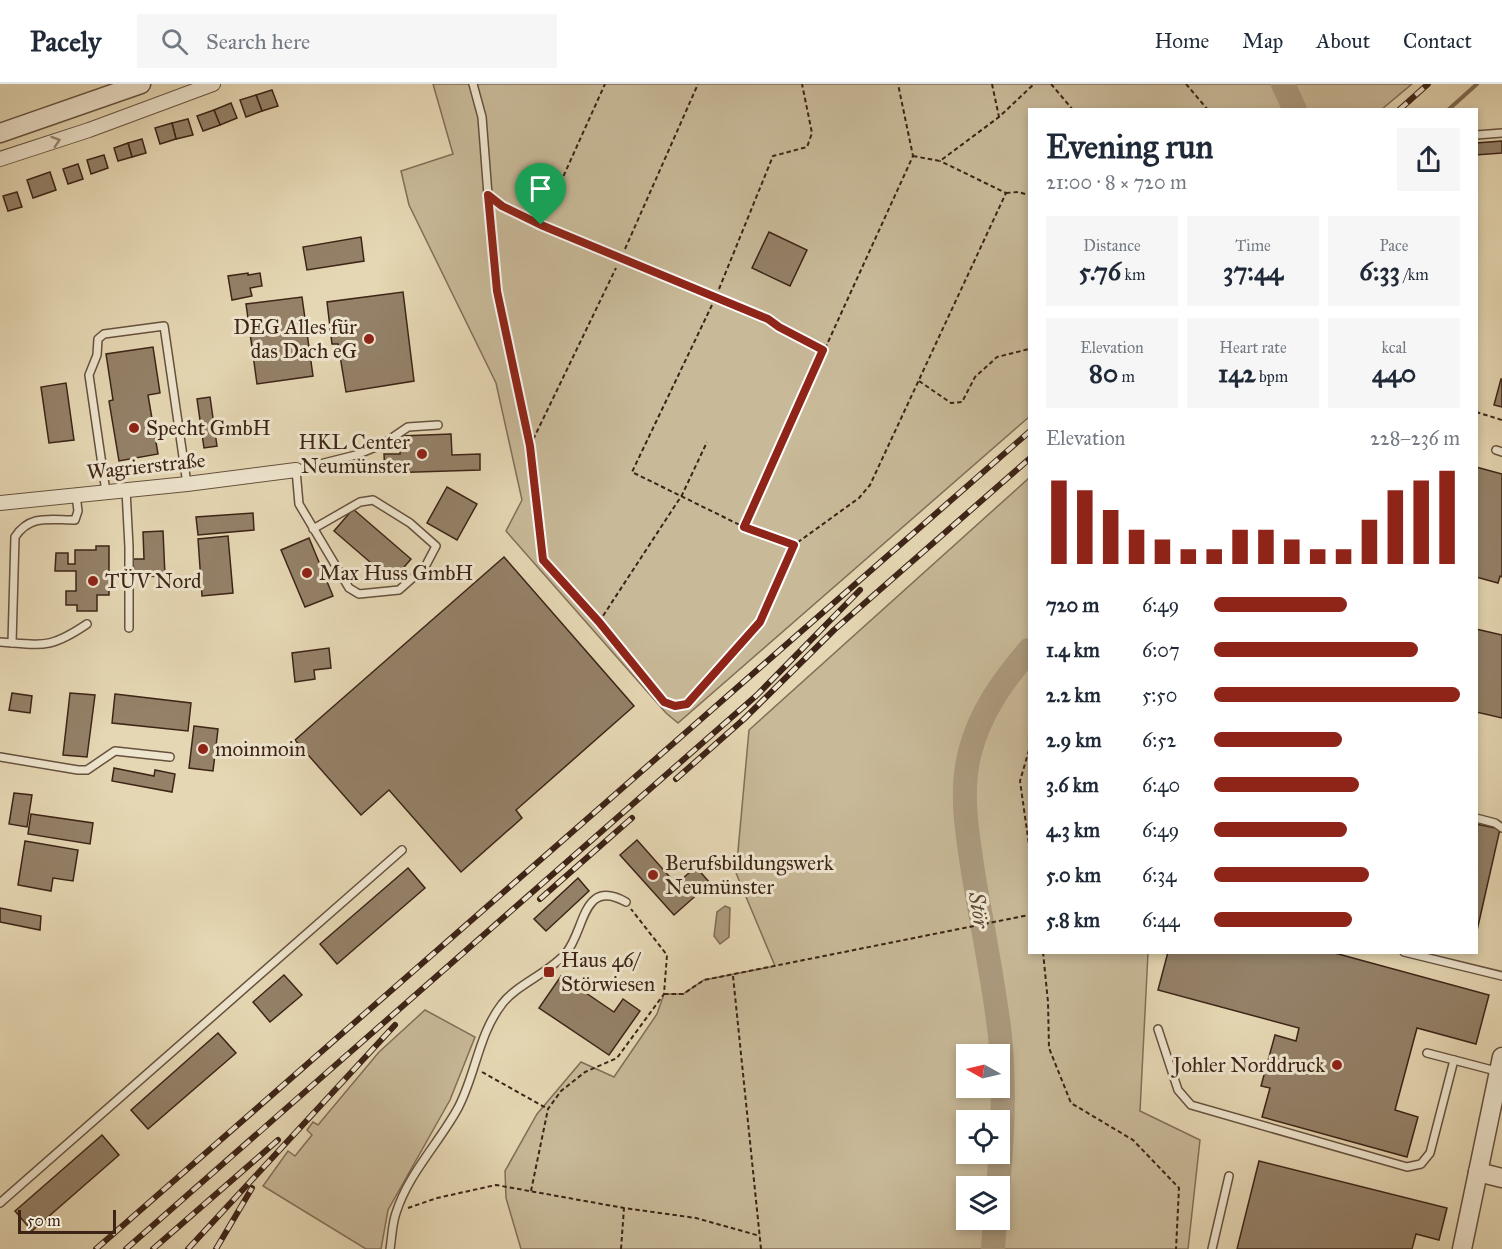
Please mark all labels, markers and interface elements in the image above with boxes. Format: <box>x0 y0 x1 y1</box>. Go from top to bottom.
search box <box>137 14 557 68</box>
text: Pacely <box>30 24 101 59</box>
icon: search <box>158 25 191 58</box>
text: Search here <box>206 28 310 55</box>
text: Home <box>1154 28 1209 54</box>
text: Map <box>1242 28 1283 54</box>
text: About <box>1316 28 1370 54</box>
text: Contact <box>1403 28 1472 54</box>
text: Evening run <box>1046 127 1213 167</box>
button: share <box>1397 128 1460 191</box>
one-way arrow <box>50 136 61 148</box>
pin <box>515 163 566 225</box>
text: 21:00 · 8 × 720 m <box>1046 170 1187 194</box>
icon: arrive <box>524 172 557 205</box>
text: Distance <box>1083 236 1141 255</box>
text: Time <box>1235 236 1271 255</box>
text: Pace <box>1379 236 1409 255</box>
text: 5.76 <box>1079 255 1121 287</box>
text: 37:44 <box>1223 255 1283 287</box>
text: 6:33 <box>1359 255 1400 287</box>
text: km <box>1121 265 1145 284</box>
text: /km <box>1400 265 1429 284</box>
place label: DEG Alles für das Dach eG <box>233 314 357 364</box>
marker: DEG Alles für das Dach eG <box>362 332 376 346</box>
text: Elevation <box>1080 338 1144 357</box>
text: Heart rate <box>1219 338 1287 357</box>
text: kcal <box>1381 338 1407 357</box>
text: 80 <box>1089 357 1118 389</box>
text: 142 <box>1218 357 1255 389</box>
text: 440 <box>1372 357 1416 389</box>
text: m <box>1118 367 1135 386</box>
text: bpm <box>1255 367 1288 386</box>
place label: Specht GmbH <box>146 415 271 441</box>
marker: Specht GmbH <box>127 421 141 435</box>
text: Elevation <box>1046 426 1125 450</box>
text: 228–236 m <box>1370 426 1460 450</box>
place label: HKL Center Neumünster <box>299 429 410 479</box>
street label: Wagrierstraße <box>85 447 207 485</box>
marker: HKL Center Neumünster <box>415 447 429 461</box>
place label: Max Huss GmbH <box>319 560 473 586</box>
marker: Max Huss GmbH <box>300 566 314 580</box>
place label: TÜV Nord <box>105 568 202 594</box>
marker: TÜV Nord <box>86 574 100 588</box>
text: 720 m <box>1046 593 1099 617</box>
text: 6:49 <box>1142 593 1179 617</box>
text: 1.4 km <box>1046 638 1100 662</box>
text: 6:07 <box>1142 638 1180 662</box>
text: 2.2 km <box>1046 683 1101 707</box>
text: 5:50 <box>1142 683 1177 707</box>
text: 2.9 km <box>1046 728 1102 752</box>
text: 6:52 <box>1142 728 1176 752</box>
place label: moinmoin <box>215 736 306 762</box>
marker: moinmoin <box>196 742 210 756</box>
text: 3.6 km <box>1046 773 1099 797</box>
text: 6:40 <box>1142 773 1180 797</box>
text: 4.3 km <box>1046 818 1100 842</box>
text: 6:49 <box>1142 818 1179 842</box>
place label: Berufsbildungswerk Neumünster <box>665 850 834 900</box>
text: 5.0 km <box>1046 863 1101 887</box>
text: 6:34 <box>1142 863 1176 887</box>
marker: Berufsbildungswerk Neumünster <box>646 868 660 882</box>
water label: Stör <box>963 889 995 932</box>
text: 5.8 km <box>1046 908 1100 932</box>
text: 6:44 <box>1142 908 1180 932</box>
place label: Haus 46/ Störwiesen <box>561 947 655 997</box>
marker: Haus 46/ Störwiesen <box>542 965 556 979</box>
north arrow <box>956 1044 1010 1098</box>
map controls <box>956 1044 1010 1230</box>
place label: Johler Norddruck <box>1171 1052 1325 1078</box>
marker: Johler Norddruck <box>1330 1058 1344 1072</box>
button: locate <box>956 1110 1010 1164</box>
button: layers <box>956 1176 1010 1230</box>
scale bar <box>18 1207 116 1234</box>
text: 50 m <box>27 1211 61 1230</box>

